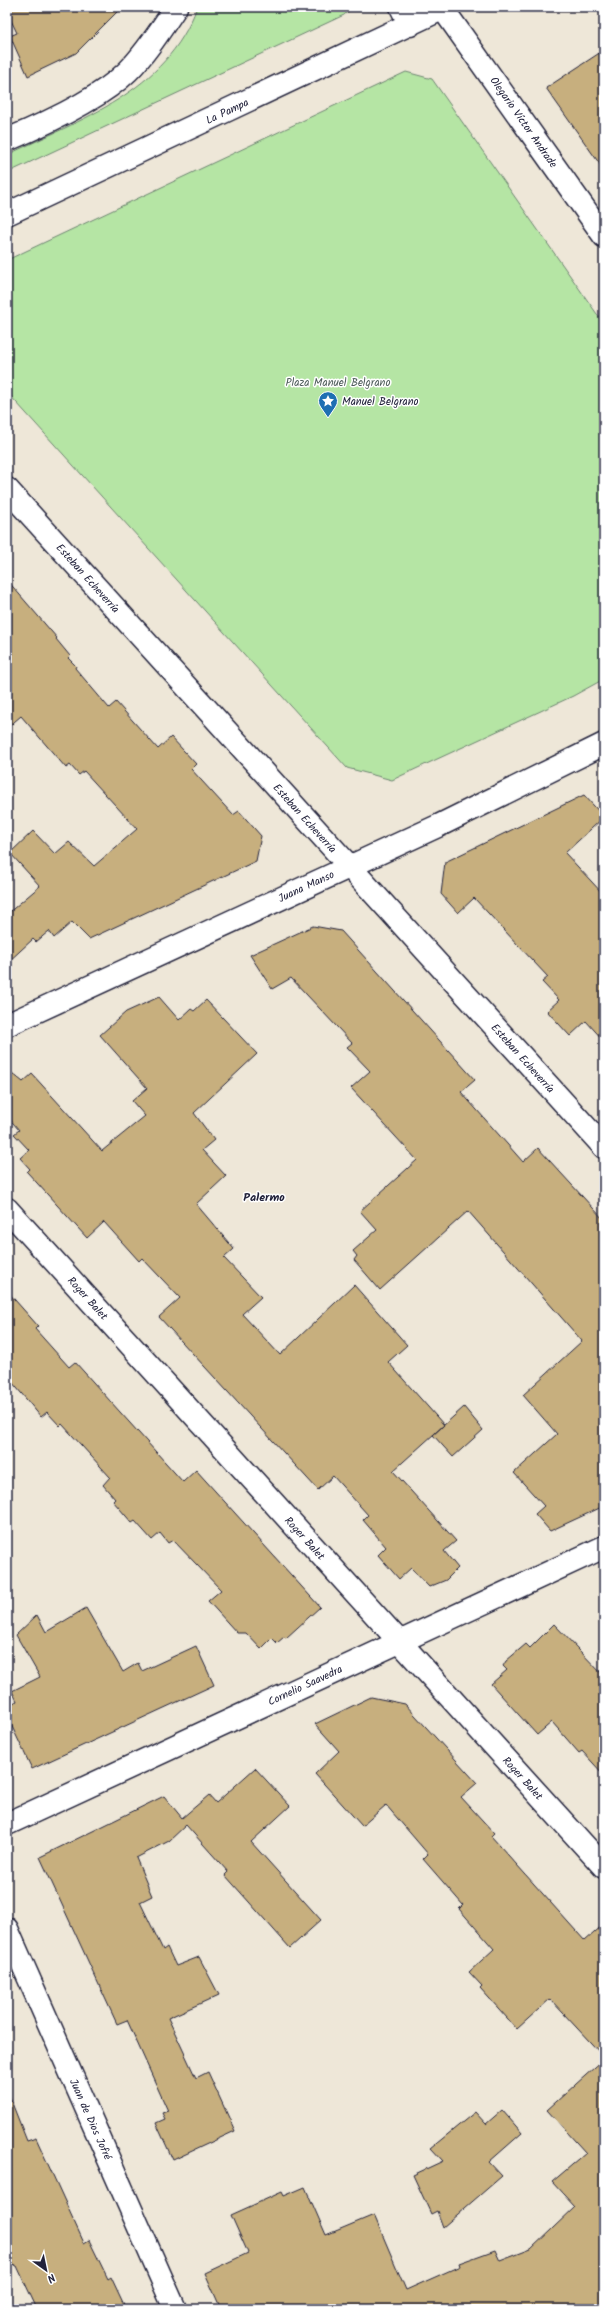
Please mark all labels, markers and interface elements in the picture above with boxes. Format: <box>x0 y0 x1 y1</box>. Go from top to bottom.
street label: Olegario Víctor Andrade <box>485 73 562 172</box>
street label: La Pampa <box>203 94 252 130</box>
park label: Plaza Manuel Belgrano <box>286 374 390 392</box>
place icon: Manuel Belgrano <box>317 390 339 418</box>
place label: Manuel Belgrano <box>342 393 419 411</box>
street label: Esteban Echeverría <box>51 540 124 618</box>
street label: Esteban Echeverría <box>268 780 341 858</box>
street label: Juana Manso <box>275 866 338 908</box>
street label: Esteban Echeverría <box>486 1020 559 1098</box>
district label: Palermo <box>243 1188 285 1207</box>
street label: Roger Balet <box>63 1273 112 1325</box>
street label: Roger Balet <box>280 1513 329 1565</box>
street label: Cornelio Saavedra <box>265 1661 346 1711</box>
street label: Roger Balet <box>498 1753 547 1805</box>
street label: Juan de Dios Jofré <box>64 2076 117 2164</box>
north arrow <box>26 2250 66 2290</box>
text: N <box>43 2268 59 2287</box>

